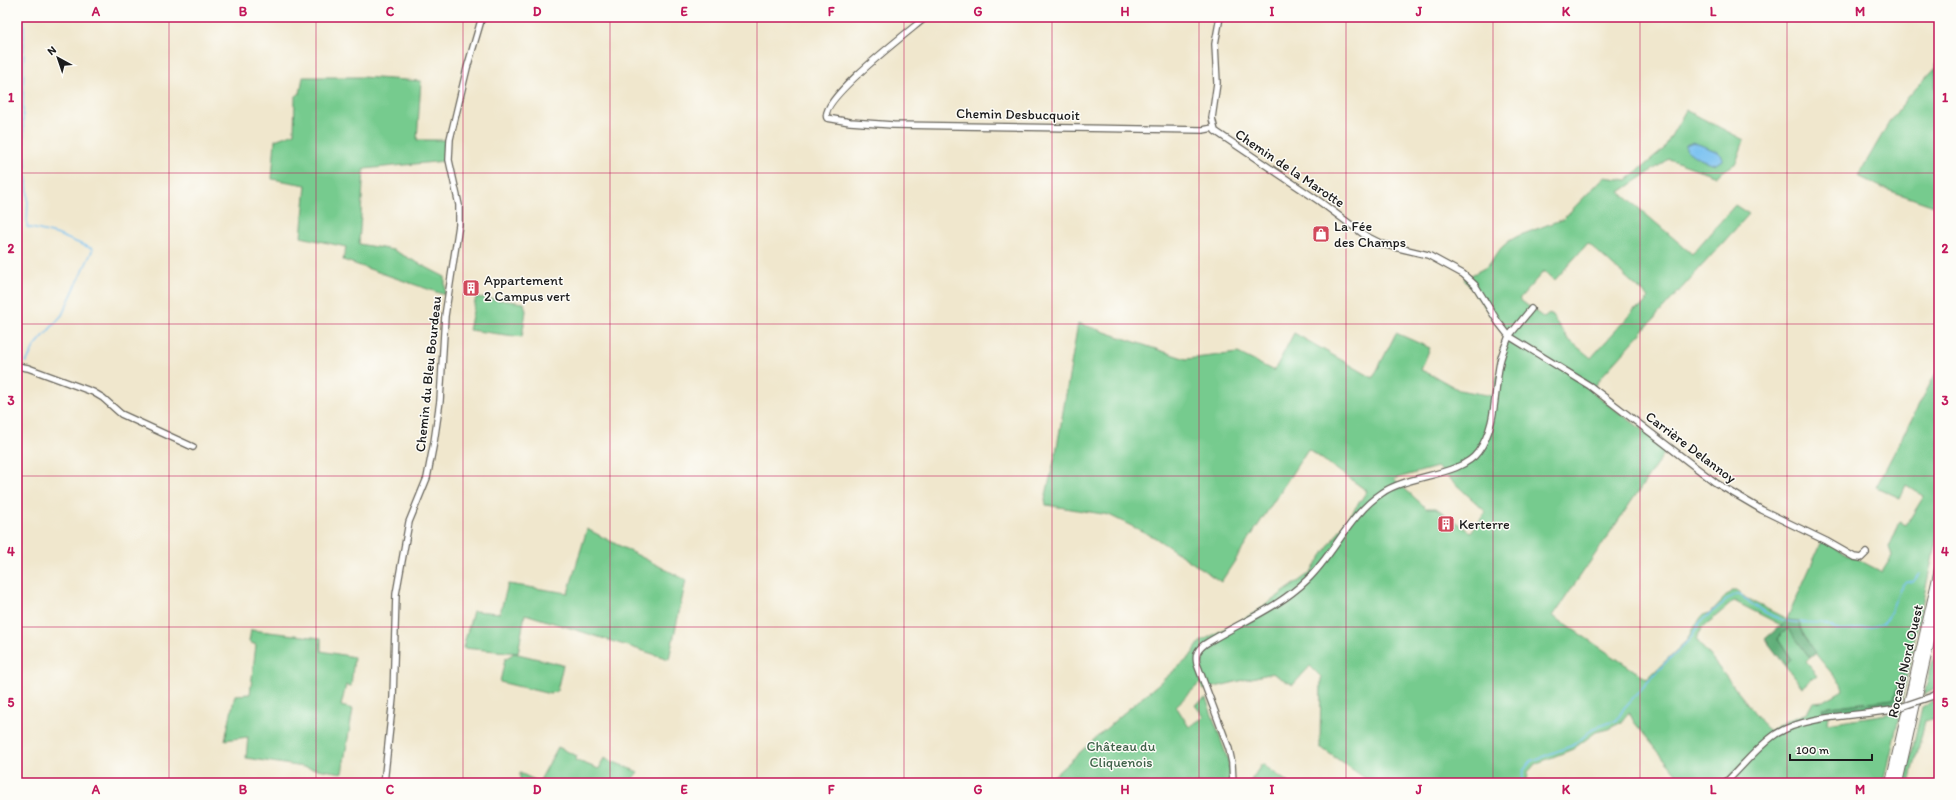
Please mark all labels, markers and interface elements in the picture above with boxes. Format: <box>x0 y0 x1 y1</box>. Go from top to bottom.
text: A <box>91 4 101 19</box>
text: B <box>239 4 248 19</box>
text: C <box>386 4 395 19</box>
text: D <box>533 4 542 19</box>
text: E <box>680 4 688 19</box>
text: F <box>828 4 835 19</box>
text: G <box>974 4 983 19</box>
text: H <box>1121 4 1130 19</box>
text: I <box>1270 4 1275 19</box>
text: J <box>1415 4 1423 19</box>
text: K <box>1562 4 1571 19</box>
text: L <box>1710 4 1717 19</box>
text: M <box>1855 4 1865 19</box>
north arrow <box>38 38 78 78</box>
text: N <box>45 43 59 58</box>
text: 1 <box>8 90 14 105</box>
text: 1 <box>1942 90 1948 105</box>
street label: Chemin Desbucquoit <box>956 105 1080 124</box>
street label: Chemin de la Marotte <box>1232 125 1348 212</box>
place label: La Fée des Champs <box>1334 218 1406 251</box>
shop icon: La Fée des Champs <box>1311 224 1331 244</box>
text: 2 <box>8 241 15 256</box>
text: 2 <box>1942 241 1949 256</box>
place label: Appartement 2 Campus vert <box>484 272 570 305</box>
building icon: Appartement 2 Campus vert <box>461 278 481 298</box>
street label: Chemin du Bleu Bourdeau <box>412 295 445 453</box>
text: 3 <box>7 393 15 408</box>
text: 3 <box>1941 393 1949 408</box>
street label: Carrière Delannoy <box>1642 408 1740 487</box>
building icon: Kerterre <box>1436 514 1456 534</box>
place label: Kerterre <box>1459 516 1510 533</box>
text: 4 <box>7 544 15 559</box>
text: 4 <box>1941 544 1949 559</box>
street label: Rocade Nord Ouest <box>1884 603 1927 719</box>
text: 5 <box>8 695 15 710</box>
text: 5 <box>1942 695 1949 710</box>
scale bar <box>1790 736 1872 762</box>
park label: Château du Cliquenois <box>1087 738 1156 771</box>
text: 100 m <box>1796 743 1829 757</box>
text: A <box>91 782 101 797</box>
text: B <box>239 782 248 797</box>
text: C <box>386 782 395 797</box>
text: D <box>533 782 542 797</box>
text: E <box>680 782 688 797</box>
text: F <box>828 782 835 797</box>
text: G <box>974 782 983 797</box>
text: H <box>1121 782 1130 797</box>
text: I <box>1270 782 1275 797</box>
text: J <box>1415 782 1423 797</box>
text: K <box>1562 782 1571 797</box>
text: L <box>1710 782 1717 797</box>
text: M <box>1855 782 1865 797</box>

